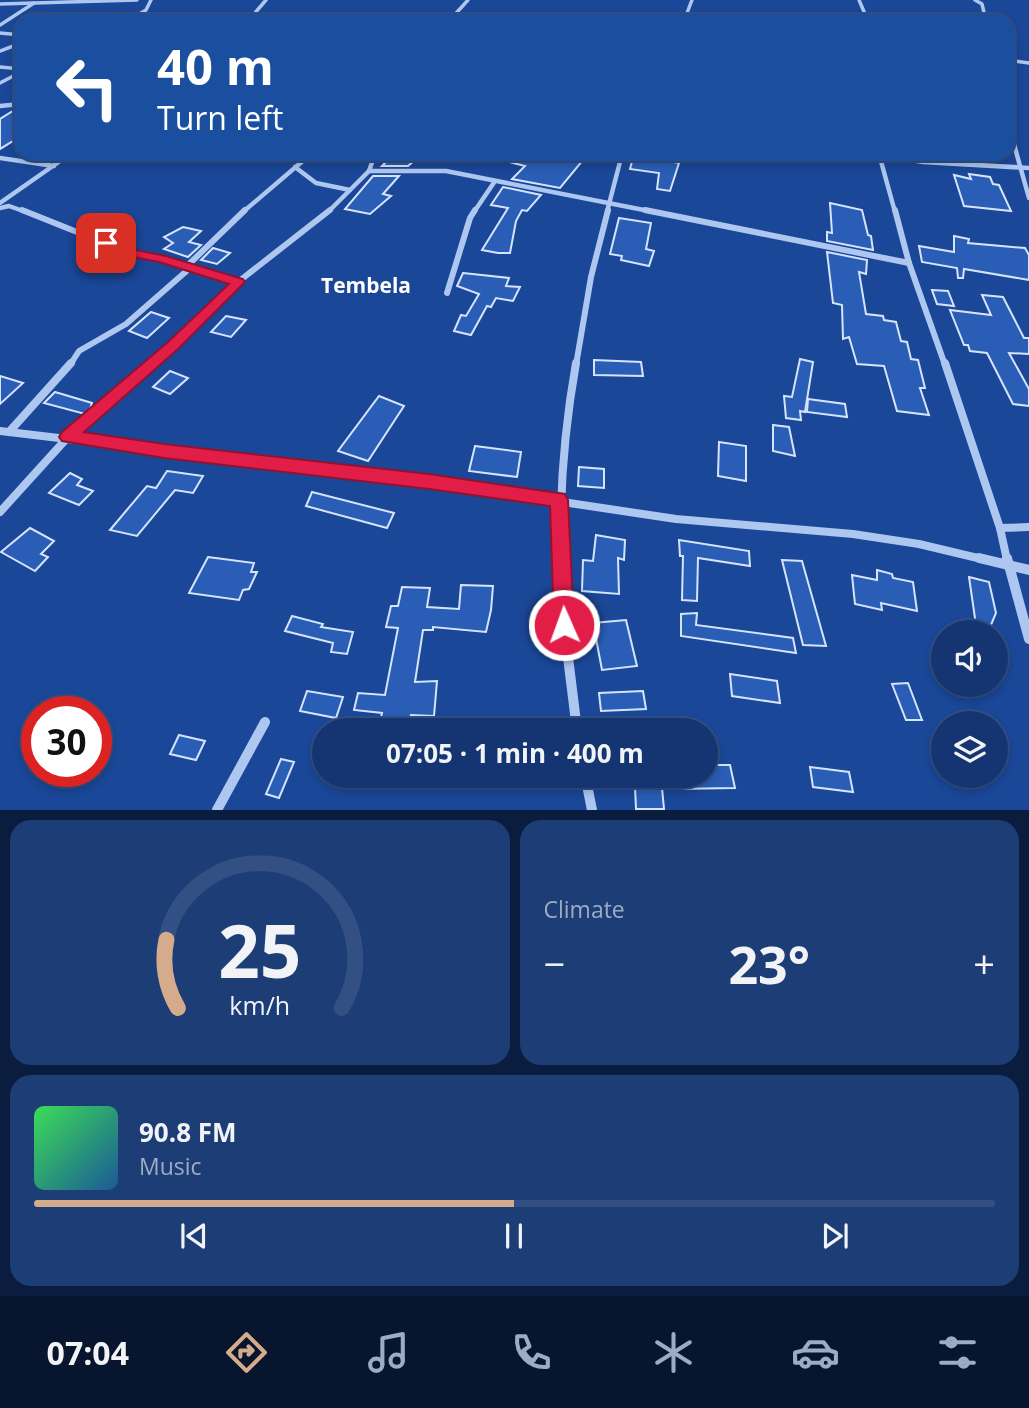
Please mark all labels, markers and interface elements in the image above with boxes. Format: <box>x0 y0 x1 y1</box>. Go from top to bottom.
text: 40 m <box>157 33 274 99</box>
icon: left <box>42 42 133 133</box>
text: Turn left <box>157 96 283 139</box>
pin <box>76 213 136 273</box>
icon: arrive <box>87 224 125 262</box>
district label: Tembela <box>321 271 411 299</box>
position arrow <box>527 588 601 662</box>
map controls <box>931 620 1008 788</box>
button: sound <box>931 620 1008 697</box>
speed limit sign: 30 <box>21 696 112 787</box>
button: layers <box>931 711 1008 788</box>
text: 07:05 · 1 min · 400 m <box>386 735 644 771</box>
text: Climate <box>544 893 625 925</box>
text: 25 <box>218 901 301 1000</box>
text: 23° <box>728 928 810 999</box>
text: − <box>544 937 565 989</box>
text: + <box>973 937 995 989</box>
text: km/h <box>229 988 290 1022</box>
text: 90.8 FM <box>139 1114 237 1150</box>
text: Music <box>139 1150 202 1182</box>
icon: previous <box>175 1217 213 1255</box>
icon: pause <box>495 1217 533 1255</box>
icon: next <box>816 1217 854 1255</box>
icon: directions <box>222 1328 271 1377</box>
icon: music <box>364 1328 413 1377</box>
icon: phone <box>507 1328 556 1377</box>
icon: climate <box>649 1328 698 1377</box>
icon: car <box>791 1328 840 1377</box>
icon: filters <box>933 1328 982 1377</box>
text: 07:04 <box>47 1331 129 1374</box>

